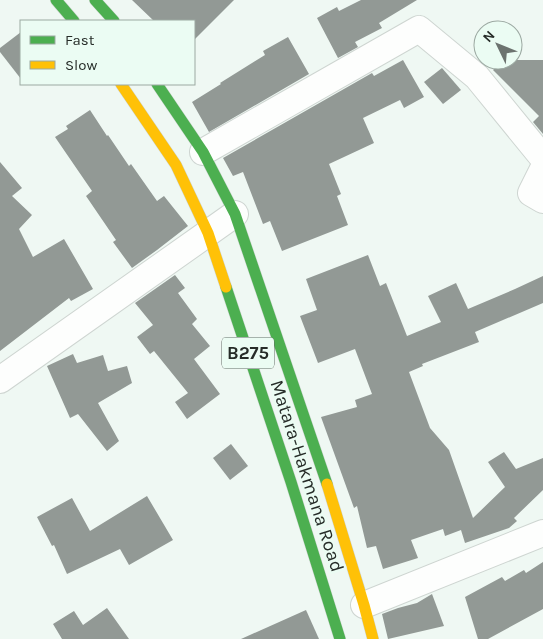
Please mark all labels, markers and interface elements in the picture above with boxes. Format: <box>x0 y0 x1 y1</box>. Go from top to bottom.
legend <box>20 20 195 85</box>
north arrow <box>473 20 523 70</box>
text: N <box>479 27 499 46</box>
text: Fast <box>65 31 95 49</box>
text: Slow <box>65 56 97 74</box>
road number: B275 <box>222 338 274 368</box>
street label: Matara-Hakmana Road <box>266 377 348 575</box>

